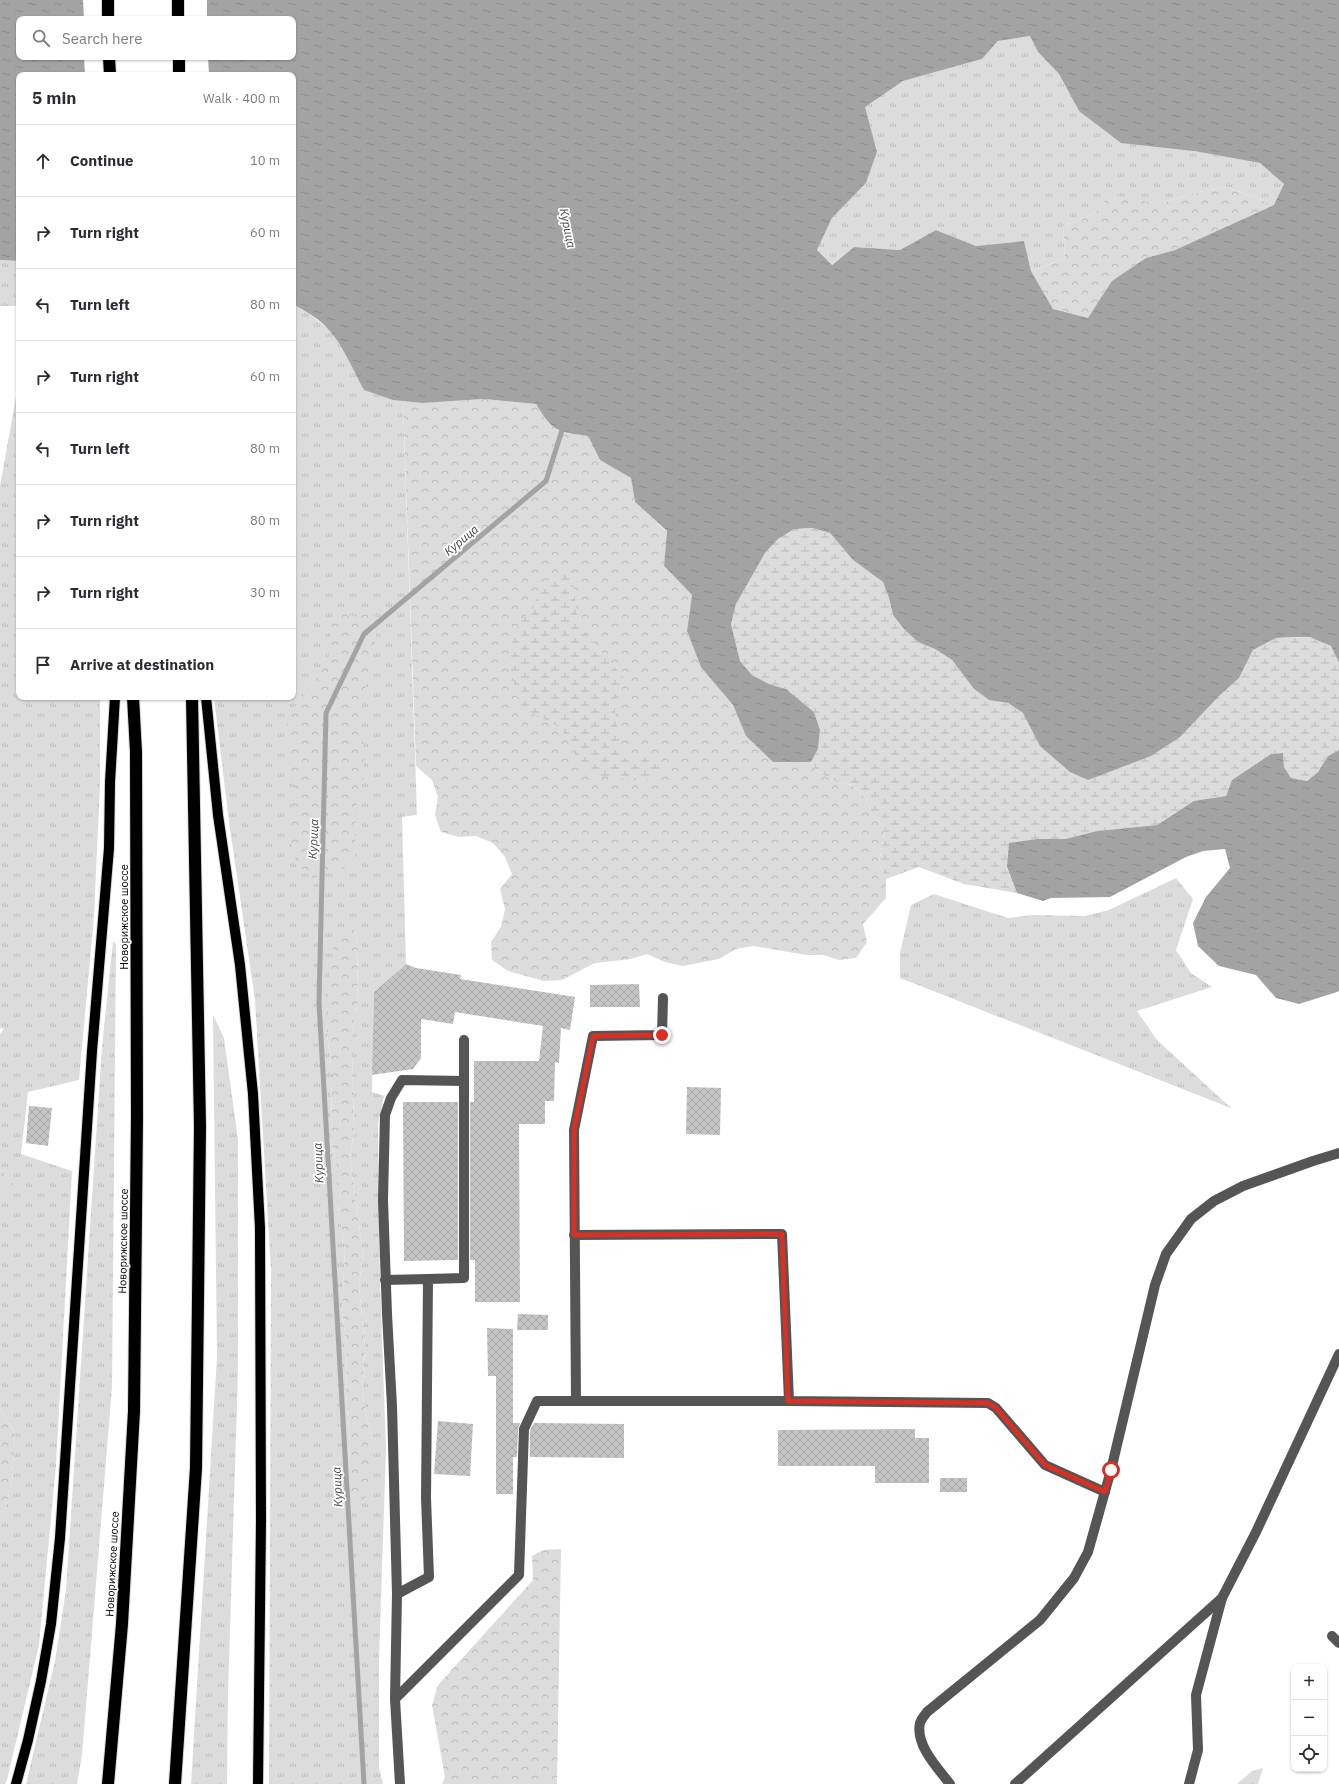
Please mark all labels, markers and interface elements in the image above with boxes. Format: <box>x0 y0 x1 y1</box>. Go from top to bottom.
search box <box>16 16 296 60</box>
icon: search <box>30 27 52 49</box>
text: Search here <box>62 29 142 48</box>
text: 5 min <box>32 87 76 109</box>
text: Walk · 400 m <box>203 90 280 107</box>
icon: ahead <box>32 150 54 172</box>
text: Continue <box>70 151 134 170</box>
text: 10 m <box>250 152 280 169</box>
water label: Курица <box>556 207 580 249</box>
icon: right <box>32 222 54 244</box>
text: Turn right <box>70 223 139 242</box>
text: 60 m <box>250 224 280 241</box>
icon: left <box>32 294 54 316</box>
text: Turn left <box>70 295 130 314</box>
text: 80 m <box>250 296 280 313</box>
icon: right <box>32 366 54 388</box>
text: Turn right <box>70 367 139 386</box>
text: 60 m <box>250 368 280 385</box>
icon: left <box>32 438 54 460</box>
text: Turn left <box>70 439 130 458</box>
text: 80 m <box>250 440 280 457</box>
icon: right <box>32 510 54 532</box>
text: Turn right <box>70 511 139 530</box>
text: 80 m <box>250 512 280 529</box>
water label: Курица <box>441 521 481 559</box>
icon: right <box>32 582 54 604</box>
text: Turn right <box>70 583 139 602</box>
text: 30 m <box>250 584 280 601</box>
icon: arrive <box>32 654 54 676</box>
text: Arrive at destination <box>70 655 214 674</box>
water label: Курица <box>305 819 321 859</box>
street label: Новорижское шоссе <box>117 864 131 970</box>
route end <box>653 1026 671 1044</box>
water label: Курица <box>309 1142 327 1184</box>
street label: Новорижское шоссе <box>115 1188 131 1294</box>
route start <box>1102 1461 1120 1479</box>
water label: Курица <box>328 1466 346 1508</box>
street label: Новорижское шоссе <box>102 1511 122 1617</box>
map controls <box>1291 1664 1327 1772</box>
button: + <box>1291 1664 1327 1700</box>
button: − <box>1291 1700 1327 1736</box>
button: locate <box>1291 1736 1327 1772</box>

